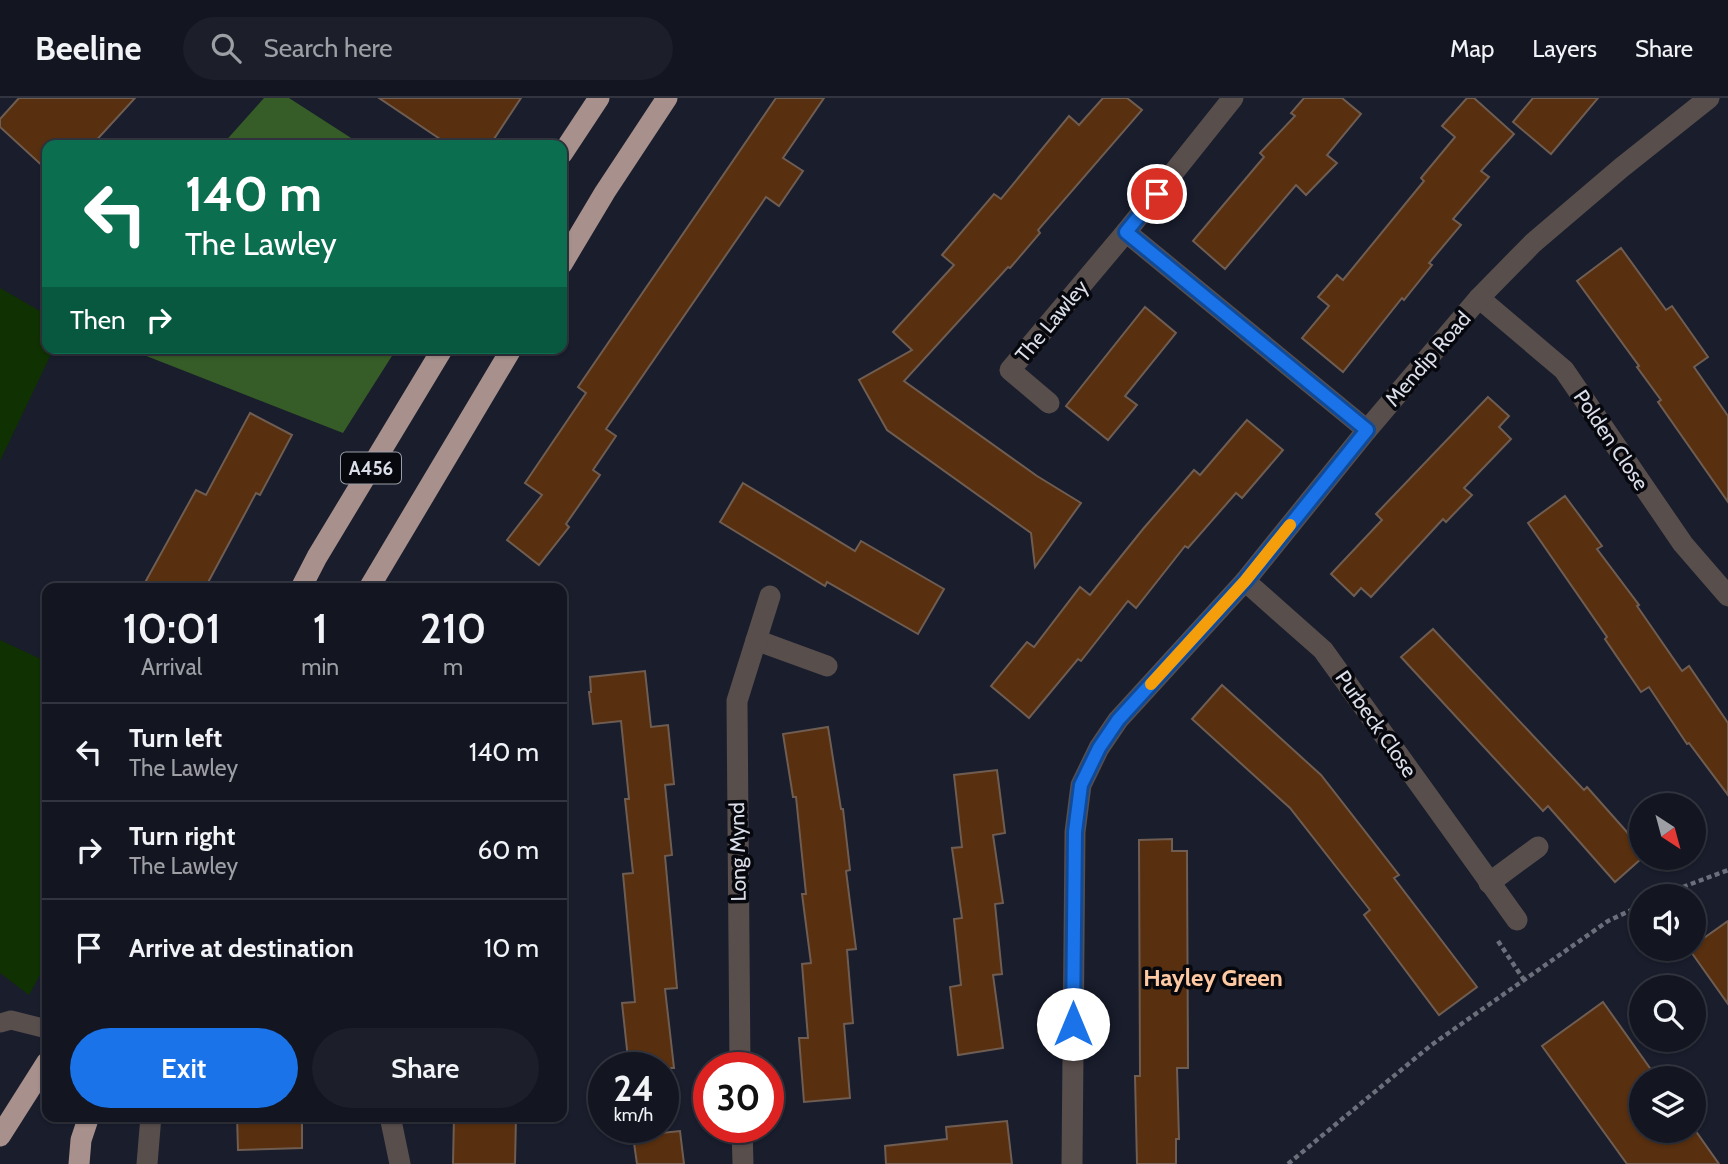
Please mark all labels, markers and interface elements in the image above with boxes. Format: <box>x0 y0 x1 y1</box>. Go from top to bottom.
search box <box>183 17 673 80</box>
text: Beeline <box>35 28 141 68</box>
icon: search <box>207 29 245 67</box>
text: Search here <box>263 32 393 64</box>
text: Map <box>1450 34 1494 63</box>
text: Layers <box>1532 34 1597 63</box>
text: Share <box>1635 34 1693 63</box>
text: 140 m <box>185 164 322 223</box>
pin <box>1127 164 1187 224</box>
icon: left <box>70 168 161 259</box>
icon: arrive <box>1138 175 1176 213</box>
text: The Lawley <box>185 224 337 263</box>
street label: The Lawley <box>1010 274 1093 367</box>
icon: right <box>140 301 178 339</box>
text: Then <box>70 304 126 336</box>
street label: Mendip Road <box>1380 306 1476 411</box>
street label: Polden Close <box>1569 385 1654 495</box>
road number: A456 <box>341 452 401 484</box>
text: 10:01 <box>123 602 221 654</box>
text: 1 <box>313 602 328 654</box>
text: 210 <box>420 602 486 654</box>
text: Arrival <box>141 653 202 681</box>
text: min <box>301 653 339 681</box>
text: m <box>443 653 463 681</box>
street label: Purbeck Close <box>1330 666 1422 782</box>
text: Turn left <box>129 722 222 754</box>
icon: left <box>70 733 108 771</box>
text: 140 m <box>469 736 539 768</box>
text: The Lawley <box>129 754 238 782</box>
north arrow <box>1629 793 1706 870</box>
map controls <box>1629 793 1706 1143</box>
street label: Long Mynd <box>724 802 751 902</box>
text: Turn right <box>129 820 235 852</box>
icon: right <box>70 831 108 869</box>
text: 60 m <box>477 834 539 866</box>
text: The Lawley <box>129 852 238 880</box>
button: sound <box>1629 884 1706 961</box>
icon: arrive <box>70 929 108 967</box>
text: Arrive at destination <box>129 932 354 964</box>
text: 10 m <box>484 932 539 964</box>
district label: Hayley Green <box>1143 963 1283 992</box>
button: search <box>1629 975 1706 1052</box>
position arrow <box>1036 987 1110 1061</box>
button: Exit <box>70 1028 298 1108</box>
button: Share <box>312 1028 539 1108</box>
speed limit sign: 30 <box>693 1052 784 1143</box>
button: layers <box>1629 1066 1706 1143</box>
text: 24 <box>613 1067 654 1110</box>
text: km/h <box>614 1104 653 1126</box>

